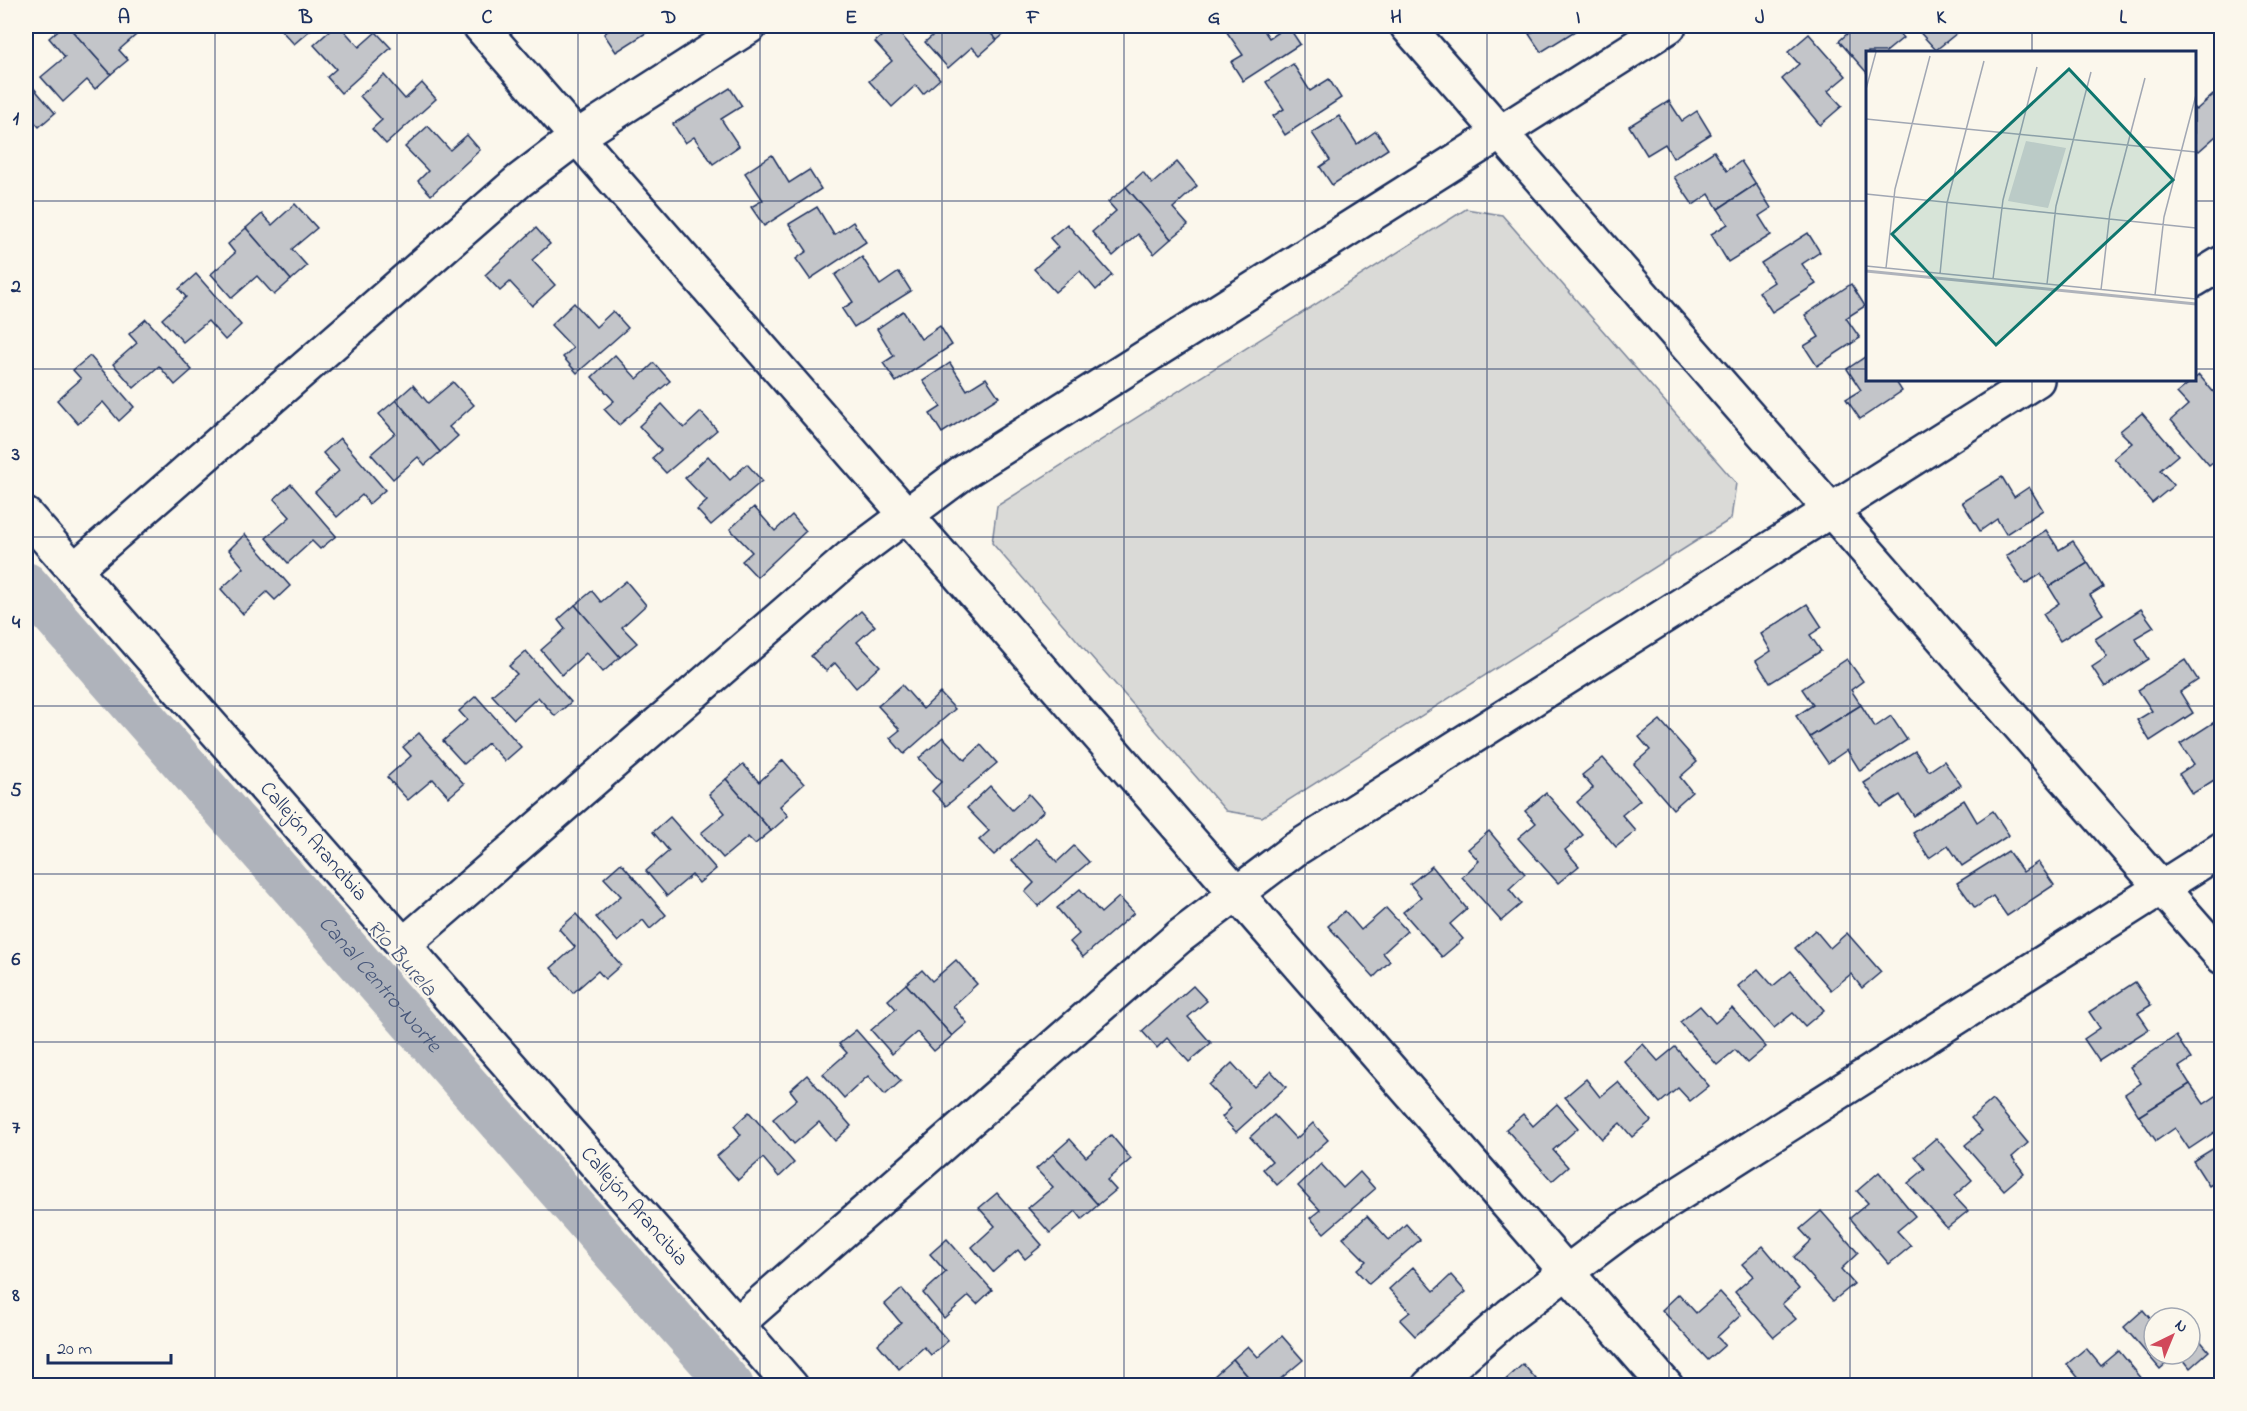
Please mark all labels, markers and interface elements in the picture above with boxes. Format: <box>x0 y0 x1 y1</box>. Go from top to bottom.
text: A <box>118 4 130 33</box>
text: B <box>298 4 313 33</box>
text: C <box>482 4 493 33</box>
text: D <box>661 4 676 33</box>
text: E <box>845 4 857 33</box>
text: F <box>1026 4 1040 33</box>
text: G <box>1208 4 1221 33</box>
text: H <box>1390 4 1402 33</box>
text: I <box>1576 4 1581 33</box>
text: J <box>1755 4 1765 33</box>
text: K <box>1936 4 1947 33</box>
text: L <box>2119 4 2127 33</box>
inset map <box>1866 51 2196 381</box>
text: 1 <box>13 105 20 134</box>
text: 2 <box>10 273 21 302</box>
text: 3 <box>11 441 20 470</box>
text: 4 <box>12 609 21 638</box>
street label: Callejón Arancibia <box>252 775 374 908</box>
text: 5 <box>10 777 22 806</box>
water label: Canal Centro-Norte <box>310 909 449 1061</box>
water label: Río Burela <box>359 914 444 1005</box>
text: 6 <box>12 946 21 975</box>
text: 7 <box>12 1114 21 1143</box>
street label: Callejón Arancibia <box>573 1141 695 1273</box>
text: 8 <box>11 1282 20 1311</box>
north arrow <box>2142 1306 2202 1366</box>
text: N <box>2169 1314 2193 1339</box>
scale bar <box>48 1327 171 1365</box>
text: 20 m <box>57 1337 92 1363</box>

